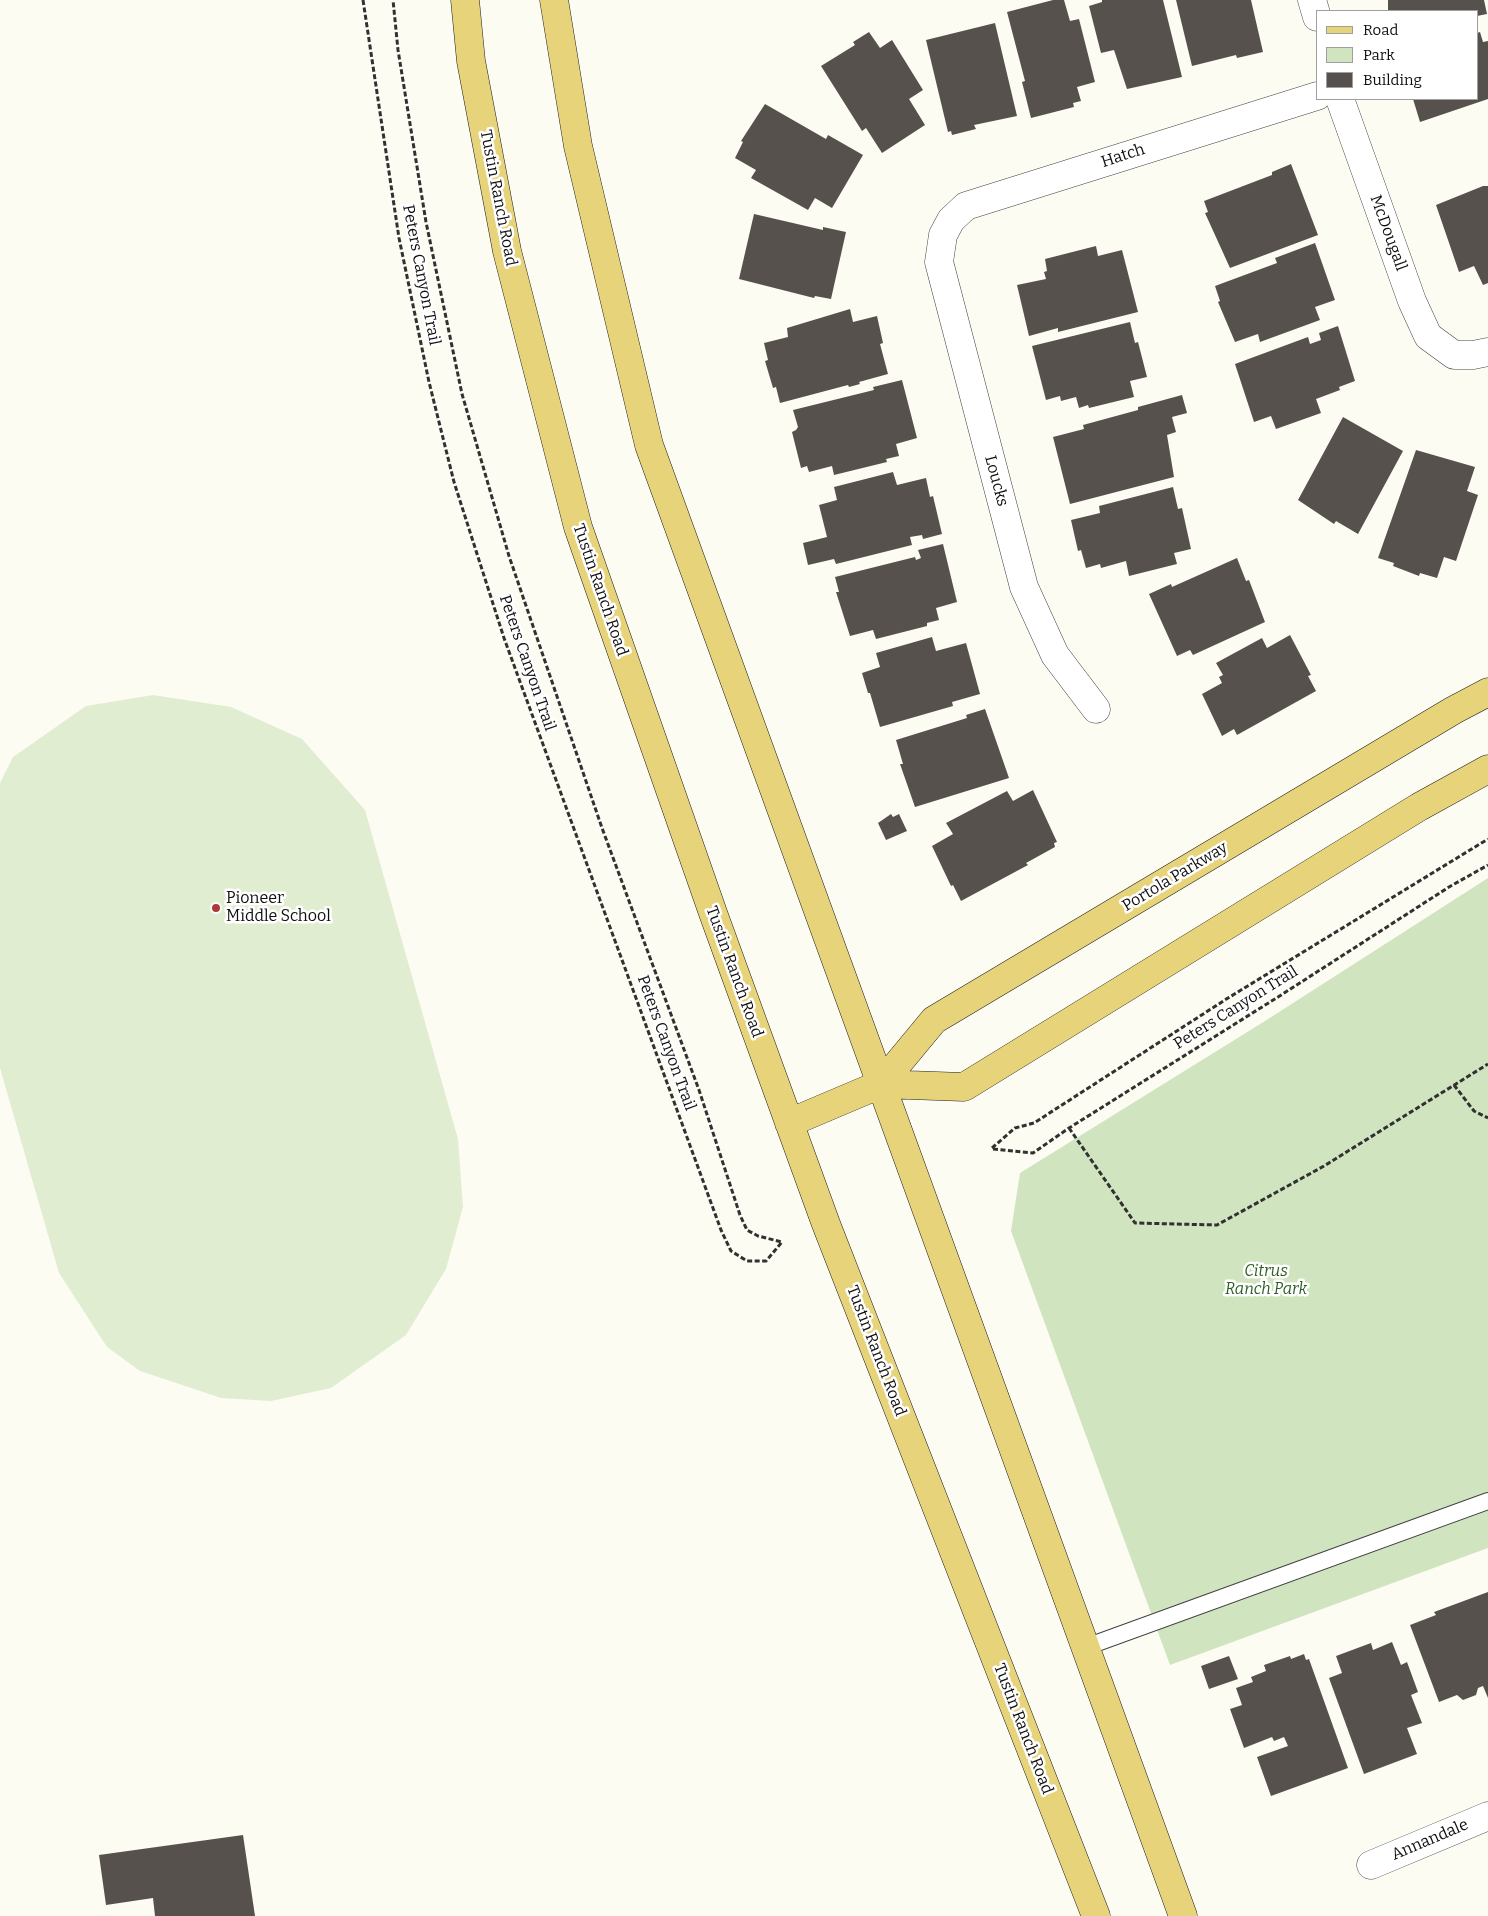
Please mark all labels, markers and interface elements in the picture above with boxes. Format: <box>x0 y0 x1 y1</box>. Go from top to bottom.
legend <box>1316 10 1478 100</box>
text: Road <box>1363 21 1398 39</box>
text: Park <box>1363 46 1395 64</box>
text: Building <box>1363 71 1422 89</box>
street label: Tustin Ranch Road <box>475 128 521 268</box>
street label: Hatch <box>1099 140 1147 172</box>
street label: McDougall <box>1365 192 1411 274</box>
street label: Peters Canyon Trail <box>398 203 444 347</box>
street label: Loucks <box>980 453 1012 509</box>
street label: Tustin Ranch Road <box>568 521 632 659</box>
street label: Peters Canyon Trail <box>495 592 559 734</box>
street label: Portola Parkway <box>1119 838 1231 916</box>
place label: Pioneer Middle School <box>226 889 331 927</box>
marker: Pioneer Middle School <box>210 902 222 914</box>
street label: Tustin Ranch Road <box>701 904 767 1040</box>
street label: Peters Canyon Trail <box>1170 962 1302 1054</box>
street label: Peters Canyon Trail <box>633 973 699 1113</box>
park label: Citrus Ranch Park <box>1225 1262 1307 1300</box>
street label: Tustin Ranch Road <box>842 1283 910 1419</box>
street label: Tustin Ranch Road <box>989 1661 1057 1797</box>
street label: Annandale <box>1389 1815 1471 1865</box>

